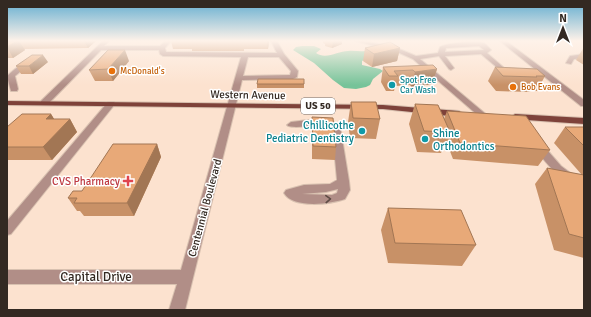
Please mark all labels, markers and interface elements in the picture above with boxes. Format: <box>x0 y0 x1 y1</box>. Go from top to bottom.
north arrow <box>543 8 583 48</box>
text: N <box>559 12 567 25</box>
marker: McDonald's <box>107 66 117 76</box>
place label: McDonald's <box>120 66 165 77</box>
place label: Spot Free Car Wash <box>400 75 437 96</box>
marker: Spot Free Car Wash <box>387 80 397 90</box>
marker: Bob Evans <box>508 82 518 92</box>
place label: Bob Evans <box>521 82 560 93</box>
street label: Western Avenue <box>210 88 286 102</box>
road number: US 50 <box>301 98 335 114</box>
place label: Chillicothe Pediatric Dentistry <box>266 119 355 145</box>
marker: Chillicothe Pediatric Dentistry <box>357 126 367 136</box>
place label: Shine Orthodontics <box>433 127 495 153</box>
marker: Shine Orthodontics <box>420 134 430 144</box>
street label: Centennial Boulevard <box>186 157 224 258</box>
place label: CVS Pharmacy <box>52 175 121 188</box>
marker: CVS Pharmacy <box>123 176 133 186</box>
one-way arrow <box>325 194 331 203</box>
street label: Capital Drive <box>60 269 132 285</box>

